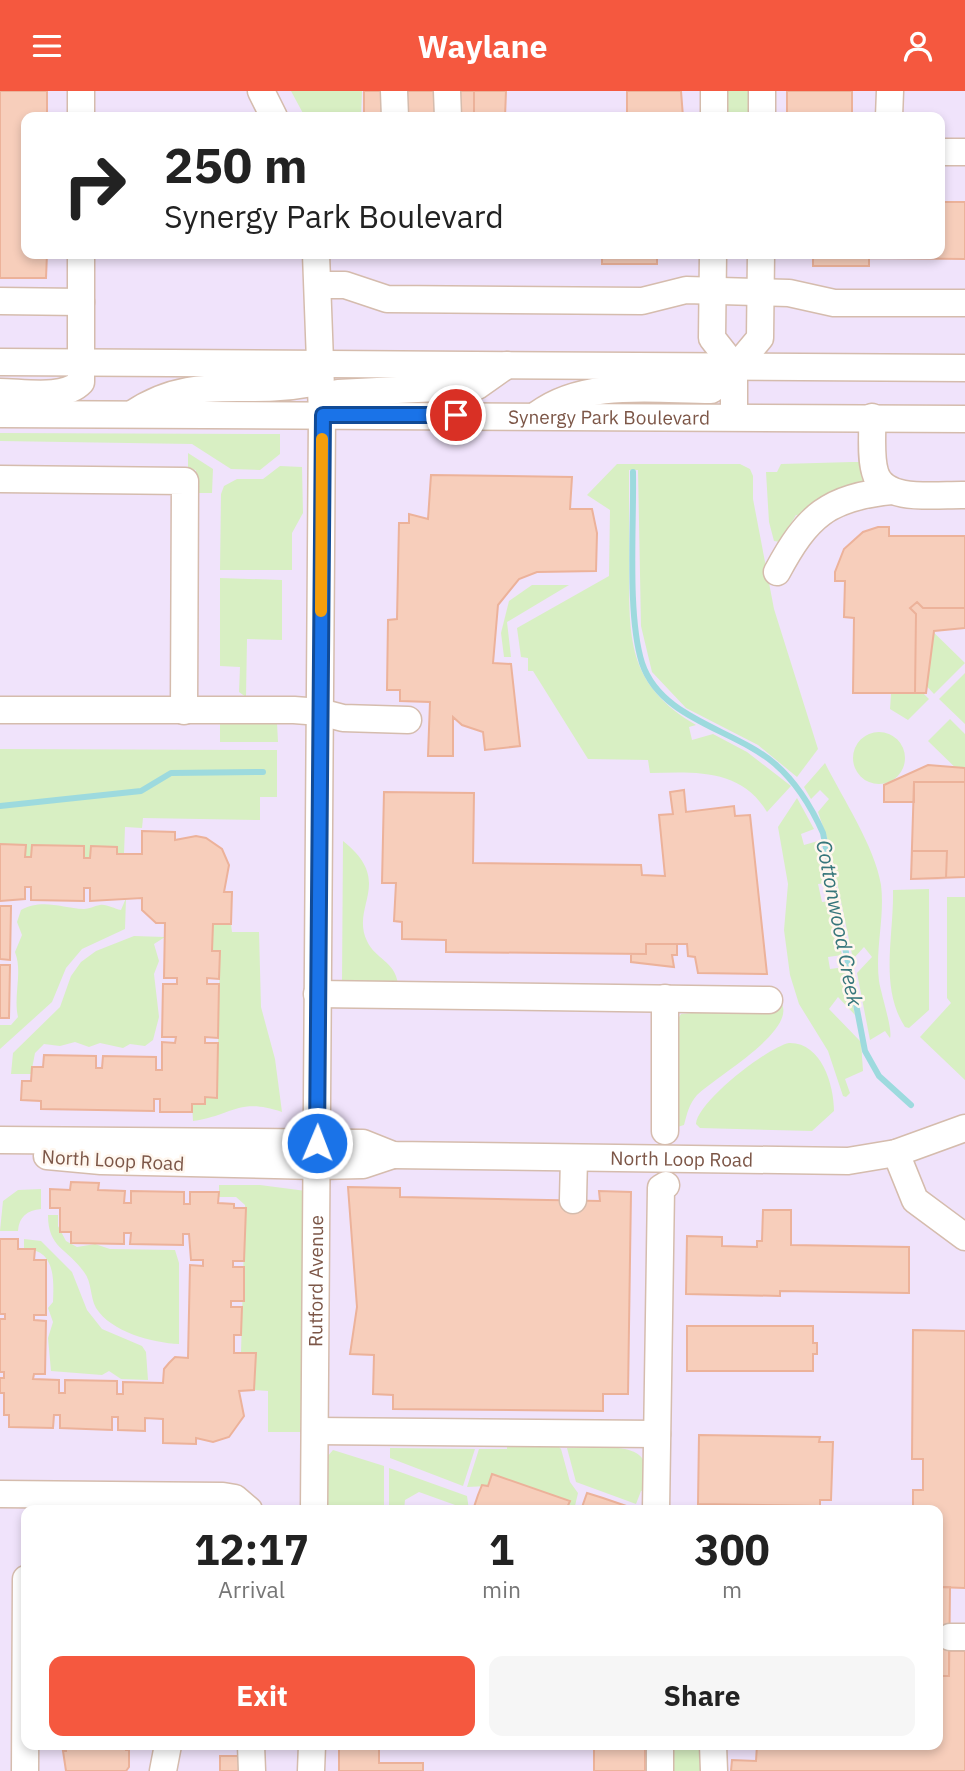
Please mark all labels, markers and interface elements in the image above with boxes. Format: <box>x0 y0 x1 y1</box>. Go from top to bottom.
text: Waylane <box>417 25 548 67</box>
icon: menu <box>28 27 66 65</box>
icon: person <box>899 27 937 65</box>
text: 250 m <box>164 133 308 196</box>
icon: right <box>49 140 140 231</box>
text: Synergy Park Boulevard <box>164 195 504 237</box>
pin <box>426 385 486 445</box>
icon: arrive <box>437 396 475 434</box>
street label: Synergy Park Boulevard <box>508 405 710 430</box>
water label: Cottonwood Creek <box>810 838 870 1010</box>
position arrow <box>280 1106 354 1180</box>
street label: North Loop Road <box>41 1144 185 1176</box>
street label: North Loop Road <box>610 1146 753 1172</box>
street label: Rutford Avenue <box>303 1215 328 1347</box>
text: 12:17 <box>194 1522 309 1577</box>
text: 1 <box>489 1522 514 1577</box>
text: 300 <box>694 1522 770 1577</box>
text: Arrival <box>218 1574 285 1604</box>
text: min <box>482 1574 521 1604</box>
text: m <box>722 1574 742 1604</box>
button: Exit <box>49 1656 475 1736</box>
button: Share <box>489 1656 915 1736</box>

